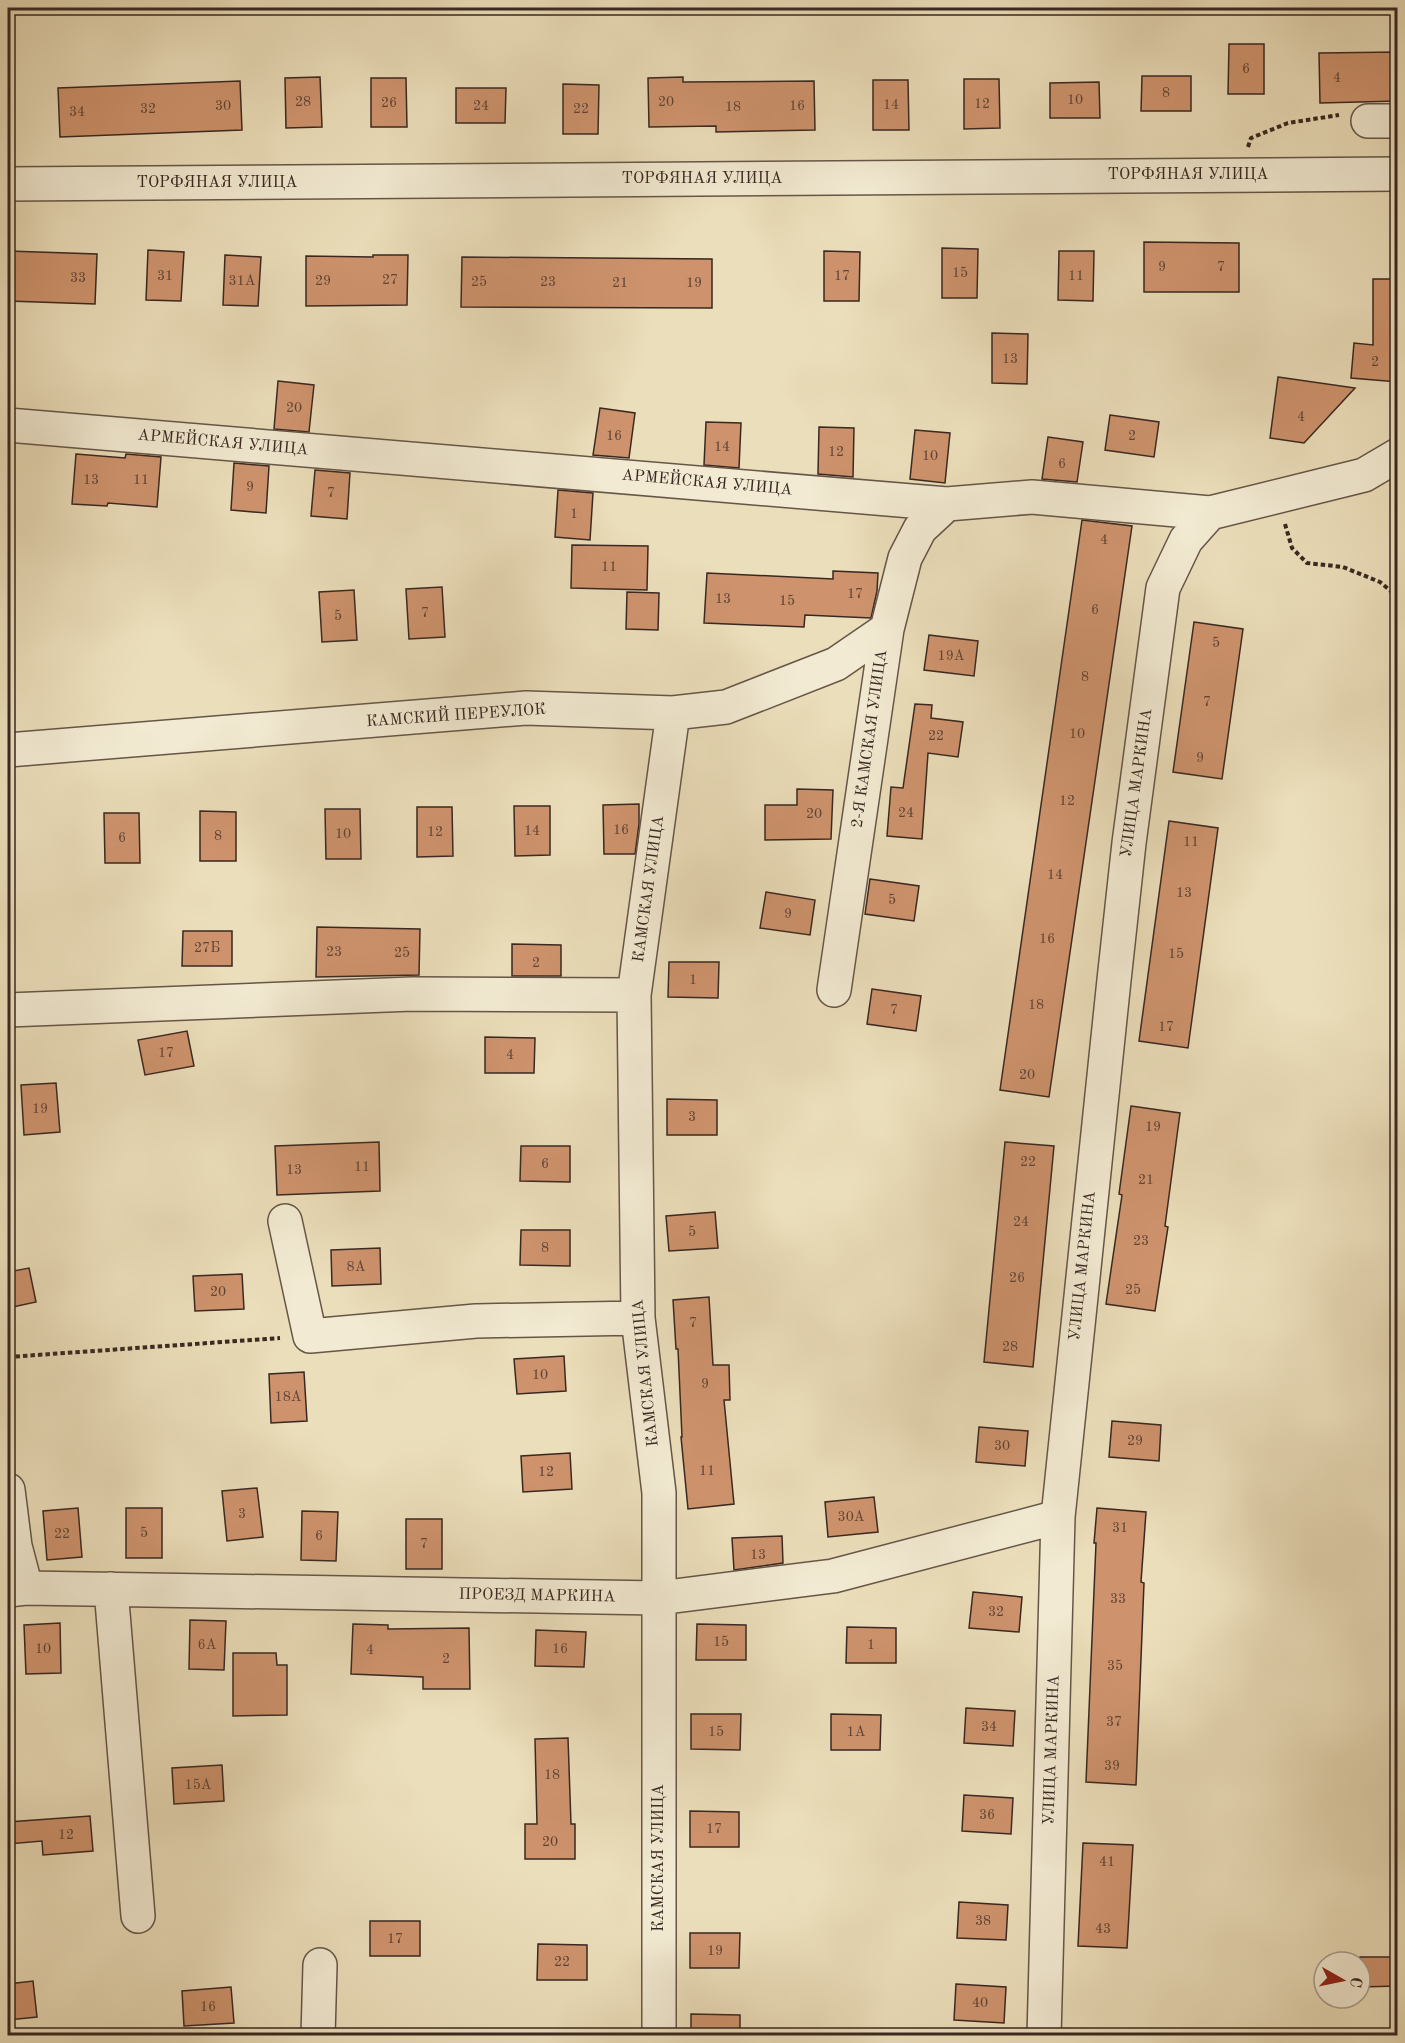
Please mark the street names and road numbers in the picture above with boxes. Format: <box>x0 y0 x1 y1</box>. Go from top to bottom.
street label: ТОРФЯНАЯ УЛИЦА <box>1108 167 1269 183</box>
street label: ТОРФЯНАЯ УЛИЦА <box>622 171 783 187</box>
street label: ТОРФЯНАЯ УЛИЦА <box>137 175 298 191</box>
street label: АРМЕЙСКАЯ УЛИЦА <box>137 424 309 458</box>
street label: АРМЕЙСКАЯ УЛИЦА <box>621 464 793 498</box>
street label: 2-Я КАМСКАЯ УЛИЦА <box>850 649 890 829</box>
street label: КАМСКИЙ ПЕРЕУЛОК <box>365 698 547 730</box>
street label: УЛИЦА МАРКИНА <box>1119 707 1155 859</box>
street label: КАМСКАЯ УЛИЦА <box>631 815 667 963</box>
street label: УЛИЦА МАРКИНА <box>1067 1190 1099 1342</box>
street label: КАМСКАЯ УЛИЦА <box>630 1298 662 1448</box>
street label: ПРОЕЗД МАРКИНА <box>458 1587 616 1605</box>
street label: УЛИЦА МАРКИНА <box>1041 1675 1063 1825</box>
street label: КАМСКАЯ УЛИЦА <box>651 1784 667 1932</box>

